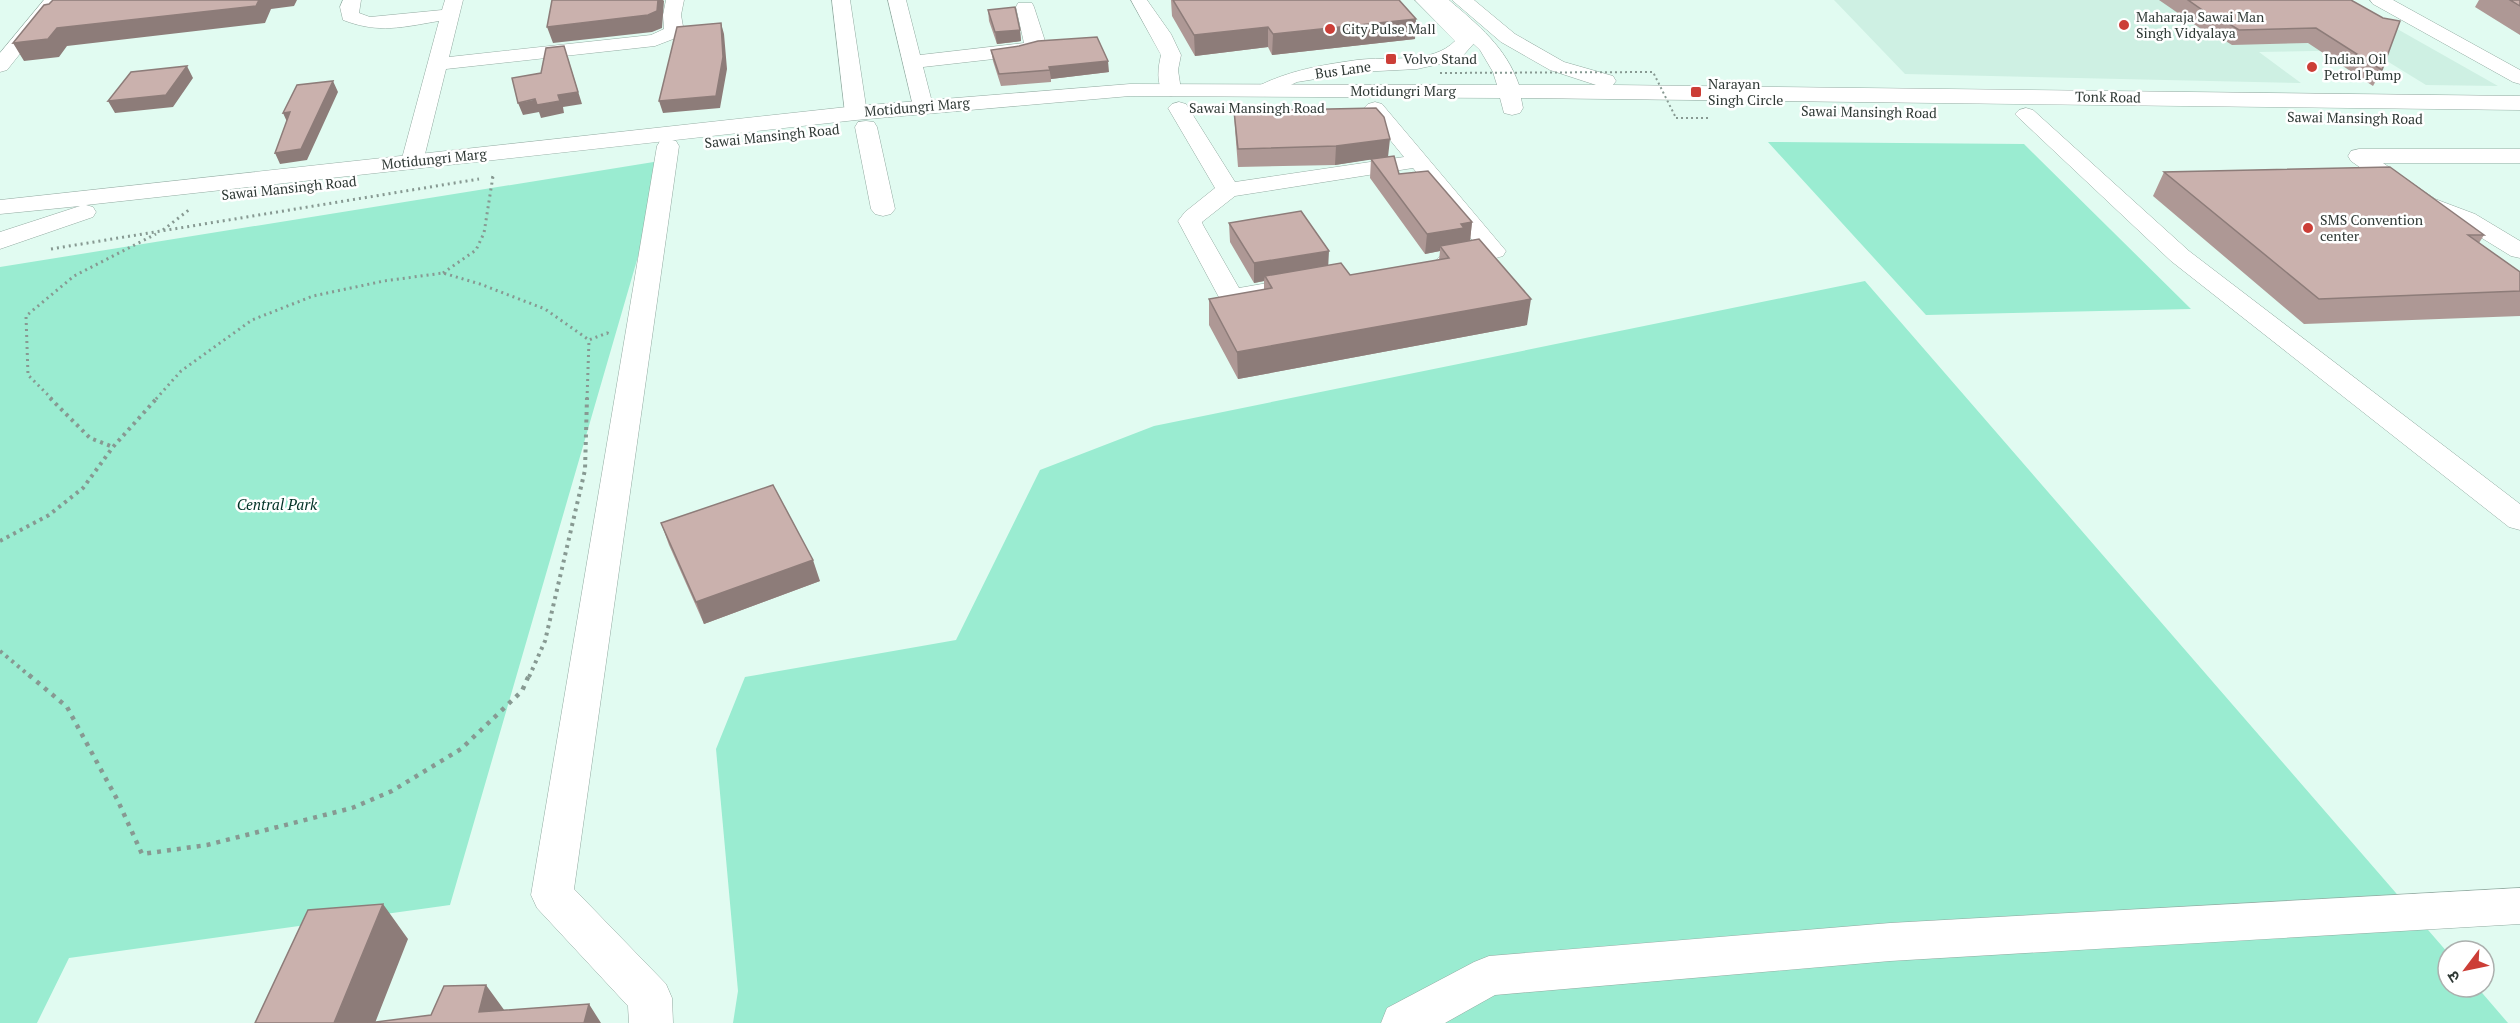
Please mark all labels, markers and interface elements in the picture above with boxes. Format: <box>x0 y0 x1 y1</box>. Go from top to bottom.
place label: Maharaja Sawai Man Singh Vidyalaya <box>2136 7 2265 42</box>
marker: Maharaja Sawai Man Singh Vidyalaya <box>2117 18 2131 32</box>
place label: City Pulse Mall <box>1342 19 1436 38</box>
marker: City Pulse Mall <box>1323 22 1337 36</box>
place label: Volvo Stand <box>1403 49 1477 68</box>
place label: Indian Oil Petrol Pump <box>2324 49 2401 84</box>
marker: Volvo Stand <box>1384 52 1398 66</box>
street label: Bus Lane <box>1314 56 1372 83</box>
marker: Indian Oil Petrol Pump <box>2305 60 2319 74</box>
place label: Narayan Singh Circle <box>1708 74 1783 109</box>
street label: Motidungri Marg <box>1350 81 1456 100</box>
marker: Narayan Singh Circle <box>1689 85 1703 99</box>
street label: Tonk Road <box>2075 86 2141 107</box>
street label: Motidungri Marg <box>864 92 971 121</box>
street label: Sawai Mansingh Road <box>1189 98 1325 117</box>
street label: Sawai Mansingh Road <box>1801 101 1937 122</box>
street label: Sawai Mansingh Road <box>2287 107 2423 128</box>
street label: Sawai Mansingh Road <box>703 119 841 152</box>
street label: Motidungri Marg <box>380 143 488 173</box>
street label: Sawai Mansingh Road <box>220 171 358 204</box>
place label: SMS Convention center <box>2320 210 2424 245</box>
marker: SMS Convention center <box>2301 221 2315 235</box>
park label: Central Park <box>237 494 318 514</box>
north arrow <box>2436 939 2496 999</box>
text: उ <box>2441 967 2465 987</box>

